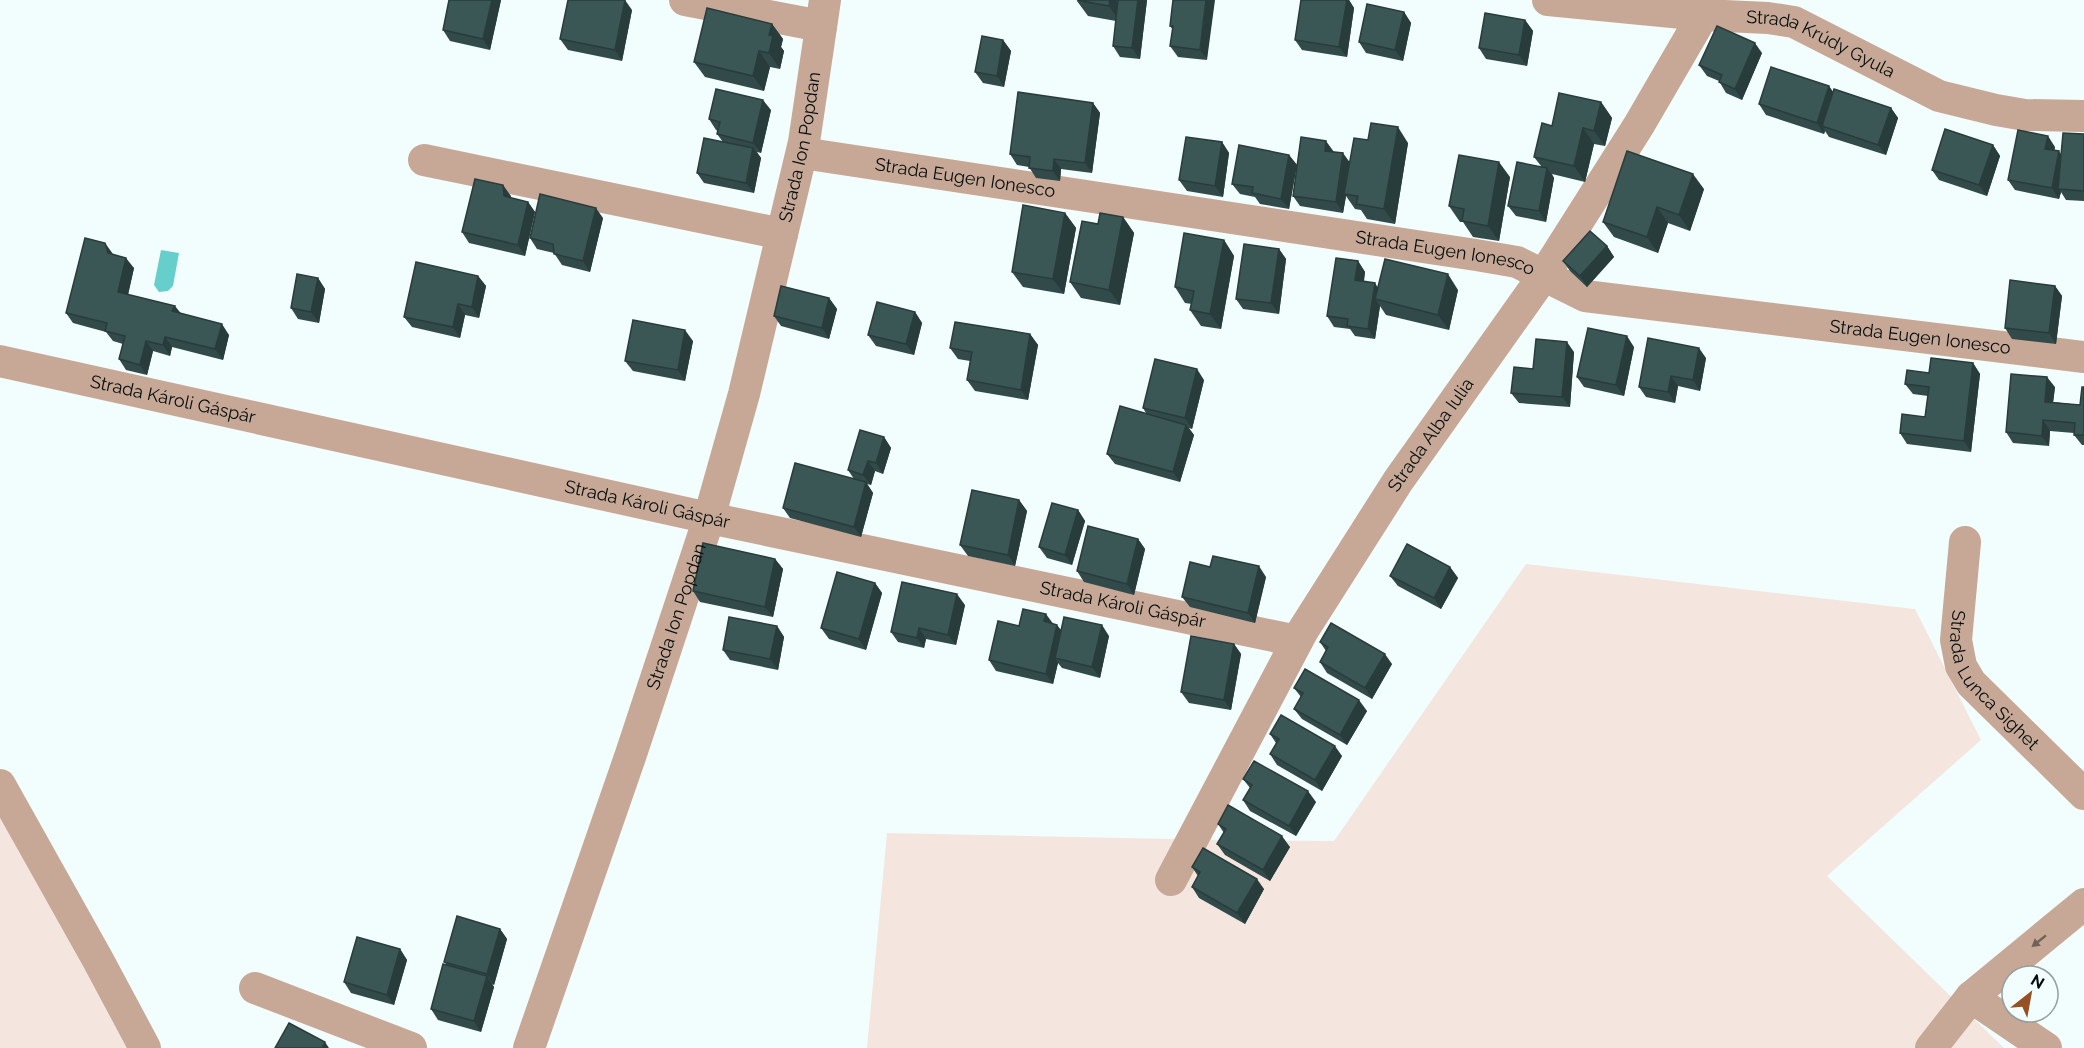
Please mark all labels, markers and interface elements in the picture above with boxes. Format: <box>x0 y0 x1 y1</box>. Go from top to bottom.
street label: Strada Krúdy Gyula <box>1746 6 1899 82</box>
street label: Strada Ion Popdan <box>774 70 824 224</box>
street label: Strada Eugen Ionesco <box>874 153 1057 201</box>
street label: Strada Eugen Ionesco <box>1354 226 1539 279</box>
street label: Strada Eugen Ionesco <box>1829 315 2012 358</box>
street label: Strada Károli Gáspár <box>88 370 258 427</box>
street label: Strada Alba Iulia <box>1383 374 1478 495</box>
street label: Strada Károli Gáspár <box>563 475 733 532</box>
street label: Strada Ion Popdan <box>642 540 710 692</box>
street label: Strada Károli Gáspár <box>1038 577 1208 632</box>
street label: Strada Lunca Sighet <box>1946 609 2044 754</box>
one-way arrow <box>2032 934 2047 947</box>
north arrow <box>2000 964 2060 1024</box>
text: N <box>2027 970 2048 993</box>

